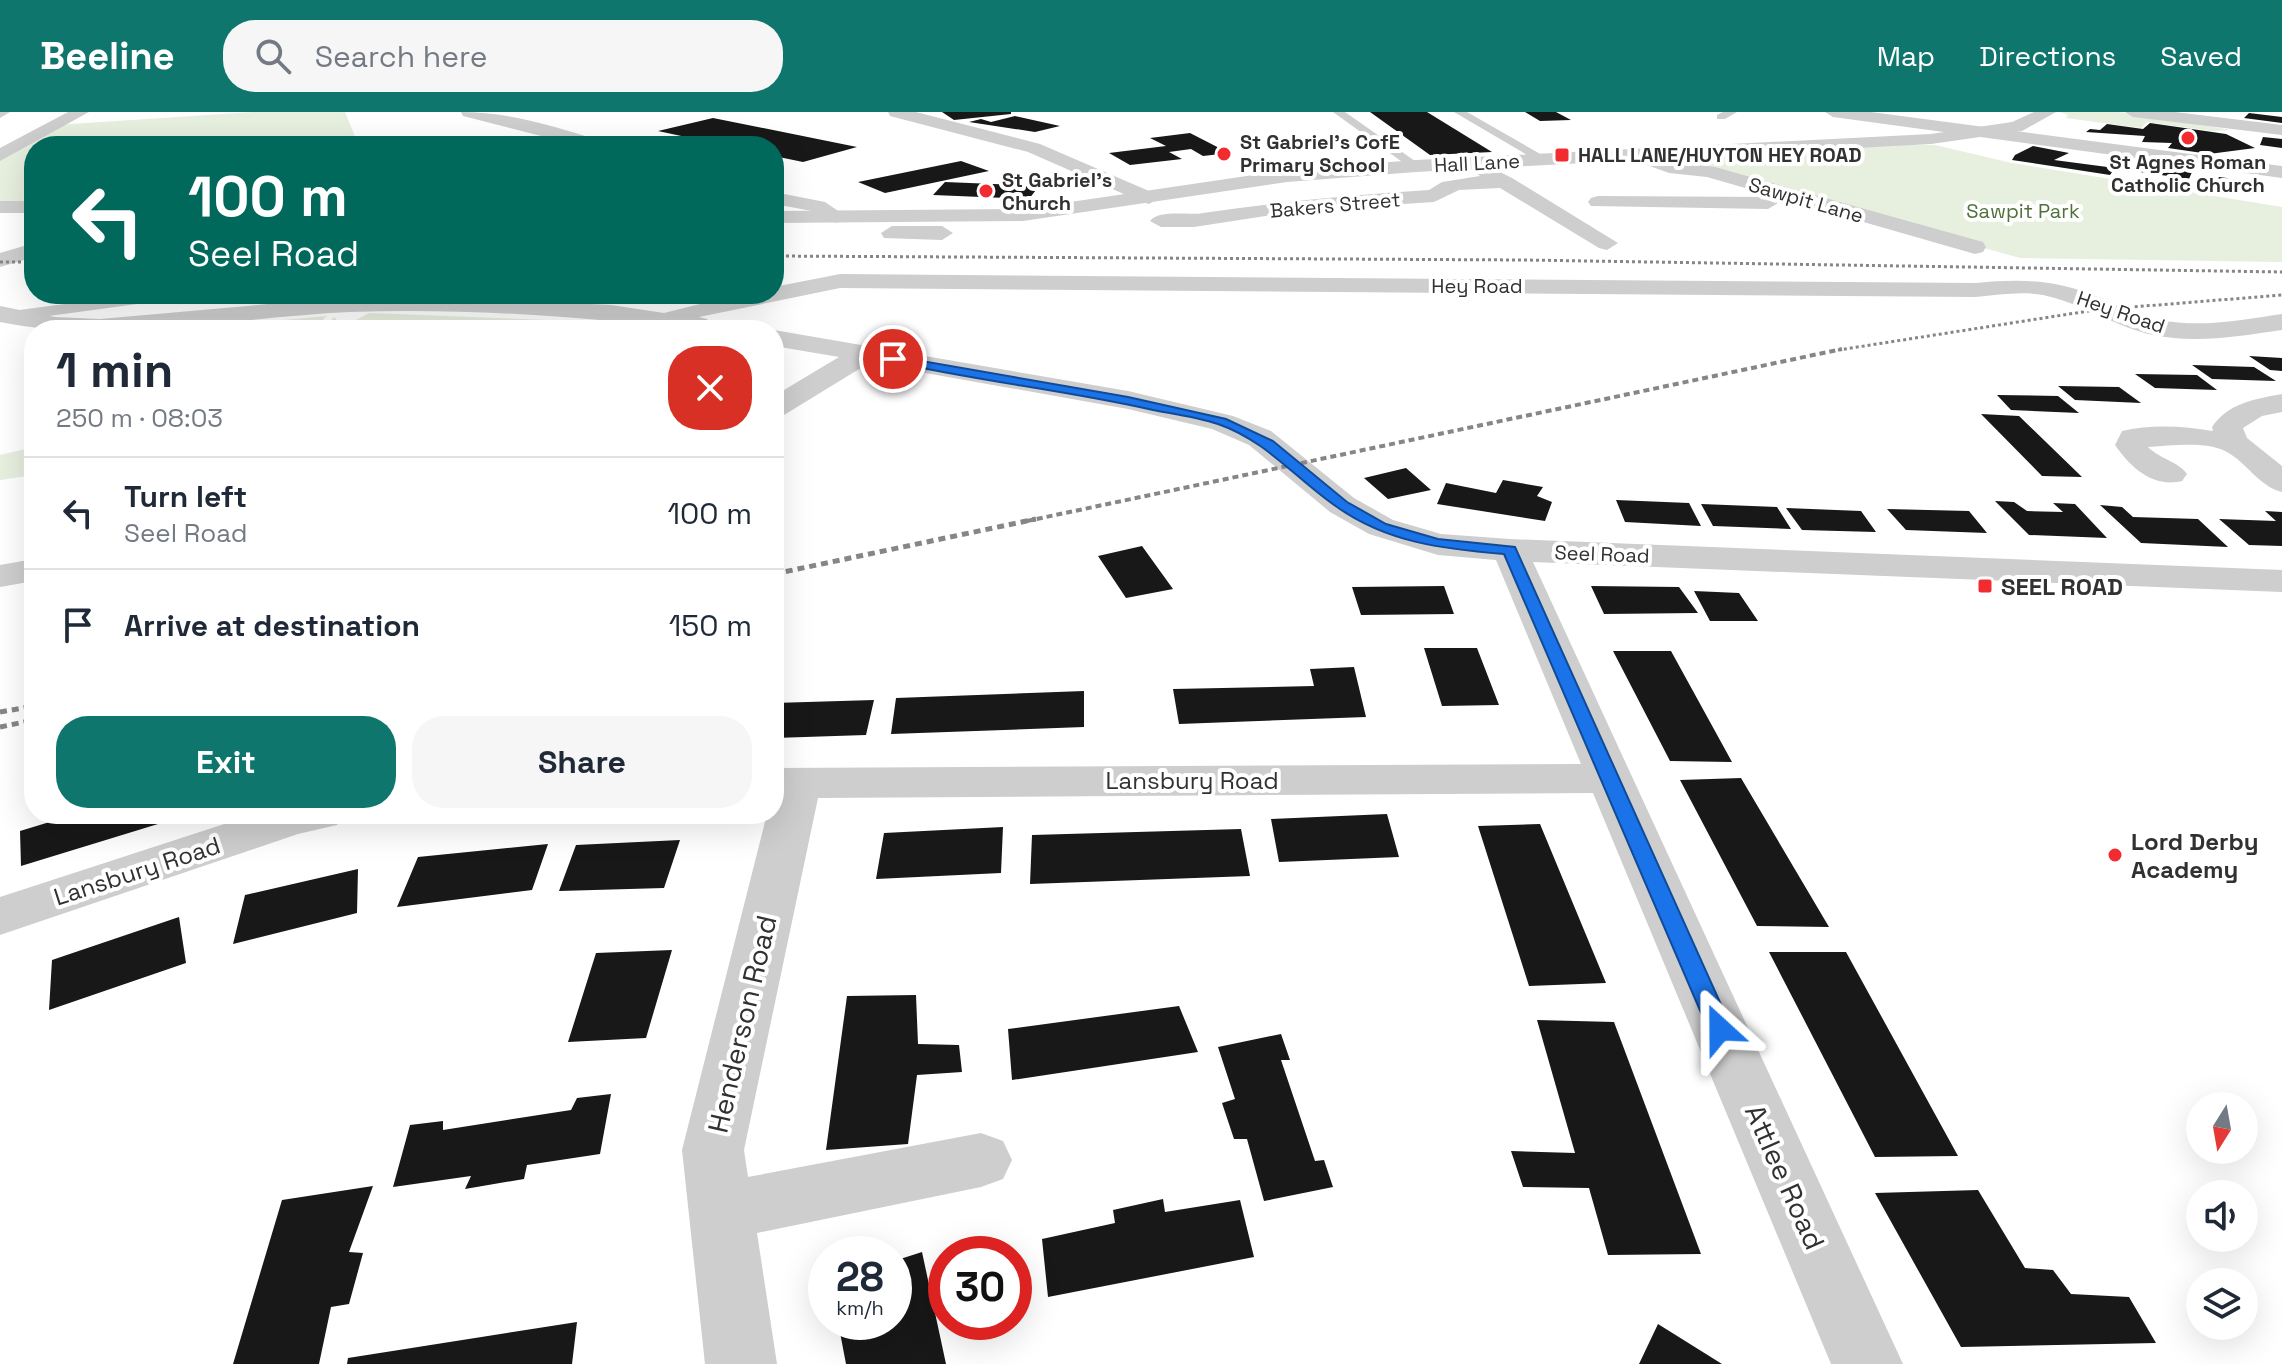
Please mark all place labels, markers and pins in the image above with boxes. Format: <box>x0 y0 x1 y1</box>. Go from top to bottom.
place label: St Gabriel's CofE Primary School <box>1240 129 1400 178</box>
marker: St Agnes Roman Catholic Church <box>2179 129 2197 147</box>
place label: HALL LANE/HUYTON HEY ROAD <box>1578 142 1862 168</box>
marker: St Gabriel's CofE Primary School <box>1215 145 1233 163</box>
marker: HALL LANE/HUYTON HEY ROAD <box>1553 146 1571 164</box>
place label: St Agnes Roman Catholic Church <box>2110 149 2266 198</box>
place label: St Gabriel's Church <box>1002 167 1112 216</box>
marker: St Gabriel's Church <box>977 182 995 200</box>
pin <box>859 325 927 393</box>
place label: SEEL ROAD <box>2001 571 2123 602</box>
marker: SEEL ROAD <box>1976 577 1994 595</box>
place label: Lord Derby Academy <box>2131 826 2259 885</box>
marker: Lord Derby Academy <box>2106 846 2124 864</box>

